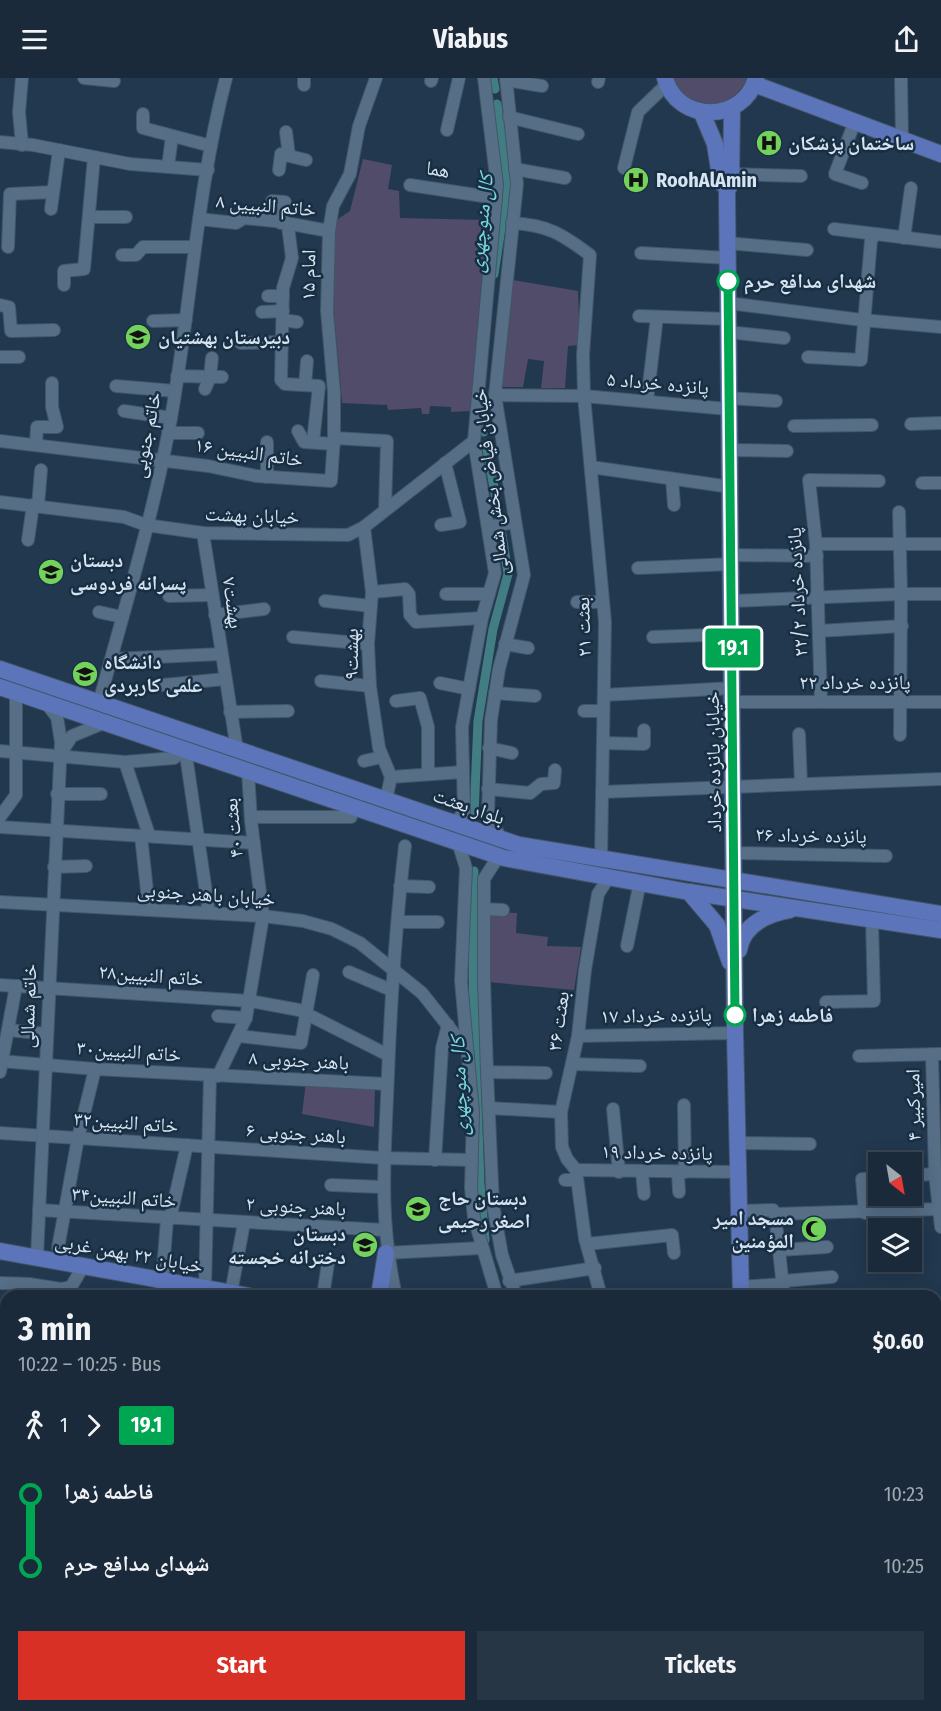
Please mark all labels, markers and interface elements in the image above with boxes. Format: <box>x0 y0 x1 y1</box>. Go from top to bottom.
icon: menu <box>18 23 51 56</box>
text: Viabus <box>433 23 508 55</box>
icon: share <box>890 23 923 56</box>
hospital icon: ساختمان پزشکان <box>754 128 784 158</box>
place label: ساختمان پزشکان <box>788 131 914 155</box>
street label: هما <box>425 155 451 183</box>
hospital icon: RoohAlAmin <box>621 165 651 195</box>
place label: RoohAlAmin <box>656 168 757 192</box>
water label: کال منوچهری <box>463 169 499 274</box>
street label: خاتم النبیین ۸ <box>215 189 317 223</box>
street label: امام ۱۵ <box>296 249 322 301</box>
place label: شهدای مدافع حرم <box>744 269 876 295</box>
marker: شهدای مدافع حرم <box>717 270 739 292</box>
school or university icon: دبیرستان بهشتیان <box>123 322 153 352</box>
place label: دبیرستان بهشتیان <box>158 325 290 349</box>
street label: پانزده خرداد ۵ <box>606 367 710 400</box>
street label: خیابان فیاض بخش شمالی <box>467 387 513 577</box>
street label: خاتم جنوبی <box>126 390 168 480</box>
street label: خاتم النبیین ۱۶ <box>193 433 305 474</box>
street label: خیابان بهشت <box>204 501 300 529</box>
street label: پانزده خرداد ۲۲/۲ <box>782 526 813 657</box>
place label: دبستان پسرانه فردوسی <box>70 548 186 596</box>
school or university icon: دبستان پسرانه فردوسی <box>36 557 66 587</box>
street label: بهشت۷ <box>218 576 248 630</box>
street label: بعثت ۲۱ <box>570 597 596 657</box>
street label: بهشت۹ <box>339 628 363 680</box>
line badge: 19.1 <box>691 628 775 668</box>
text: 19.1 <box>717 635 749 661</box>
place label: دانشگاه علمی کاربردی <box>104 650 202 698</box>
school or university icon: دانشگاه علمی کاربردی <box>70 659 100 689</box>
street label: پانزده خرداد ۲۲ <box>799 670 911 694</box>
street label: خیابان پانزده خرداد <box>700 691 726 833</box>
street label: بلوار بعثت <box>430 783 508 829</box>
street label: بعثت ۴۰ <box>218 797 248 859</box>
street label: پانزده خرداد ۲۶ <box>755 822 867 848</box>
street label: خیابان باهنر جنوبی <box>136 877 276 911</box>
street label: خاتم النبیین۲۸ <box>98 959 204 993</box>
street label: خاتم شمالی <box>15 963 43 1049</box>
street label: بعثت ۳۶ <box>542 990 574 1052</box>
street label: پانزده خرداد ۱۷ <box>600 1002 712 1028</box>
place label: فاطمه زهرا <box>752 1003 833 1027</box>
marker: فاطمه زهرا <box>724 1004 746 1026</box>
water label: کال منوچهری <box>444 1032 474 1136</box>
street label: خاتم النبیین۳۰ <box>76 1035 182 1069</box>
street label: باهنر جنوبی ۸ <box>248 1045 350 1075</box>
street label: امیرکبیر ۴ <box>900 1069 926 1141</box>
street label: خاتم النبیین۳۲ <box>73 1106 179 1140</box>
street label: باهنر جنوبی ۶ <box>245 1118 347 1148</box>
street label: پانزده خرداد ۱۹ <box>601 1139 713 1165</box>
north arrow <box>868 1152 922 1206</box>
map controls <box>868 1152 922 1272</box>
street label: خاتم النبیین۳۴ <box>71 1181 177 1215</box>
place label: دبستان حاج اصغر رحیمی <box>438 1186 530 1234</box>
street label: باهنر جنوبی ۲ <box>245 1191 347 1221</box>
school or university icon: دبستان حاج اصغر رحیمی <box>403 1194 433 1224</box>
place label: مسجد امیر المؤمنین <box>712 1206 794 1254</box>
mosque icon: مسجد امیر المؤمنین <box>799 1214 829 1244</box>
button: layers <box>868 1218 922 1272</box>
place label: دبستان دخترانه خجسته <box>228 1222 346 1269</box>
street label: خیابان ۲۲ بهمن غربی <box>53 1228 205 1278</box>
school or university icon: دبستان دخترانه خجسته <box>350 1230 380 1260</box>
text: 3 min <box>18 1309 92 1349</box>
text: $0.60 <box>873 1328 924 1355</box>
text: 10:22 – 10:25 · Bus <box>18 1352 161 1376</box>
icon: walk <box>18 1409 51 1442</box>
icon: forward <box>77 1409 110 1442</box>
text: 19.1 <box>131 1412 162 1438</box>
text: 1 <box>60 1413 68 1437</box>
text: فاطمه زهرا <box>64 1478 153 1505</box>
text: 10:23 <box>884 1482 924 1506</box>
text: شهدای مدافع حرم <box>64 1550 209 1577</box>
text: 10:25 <box>884 1554 924 1578</box>
button: Start <box>18 1631 465 1700</box>
button: Tickets <box>477 1631 924 1700</box>

